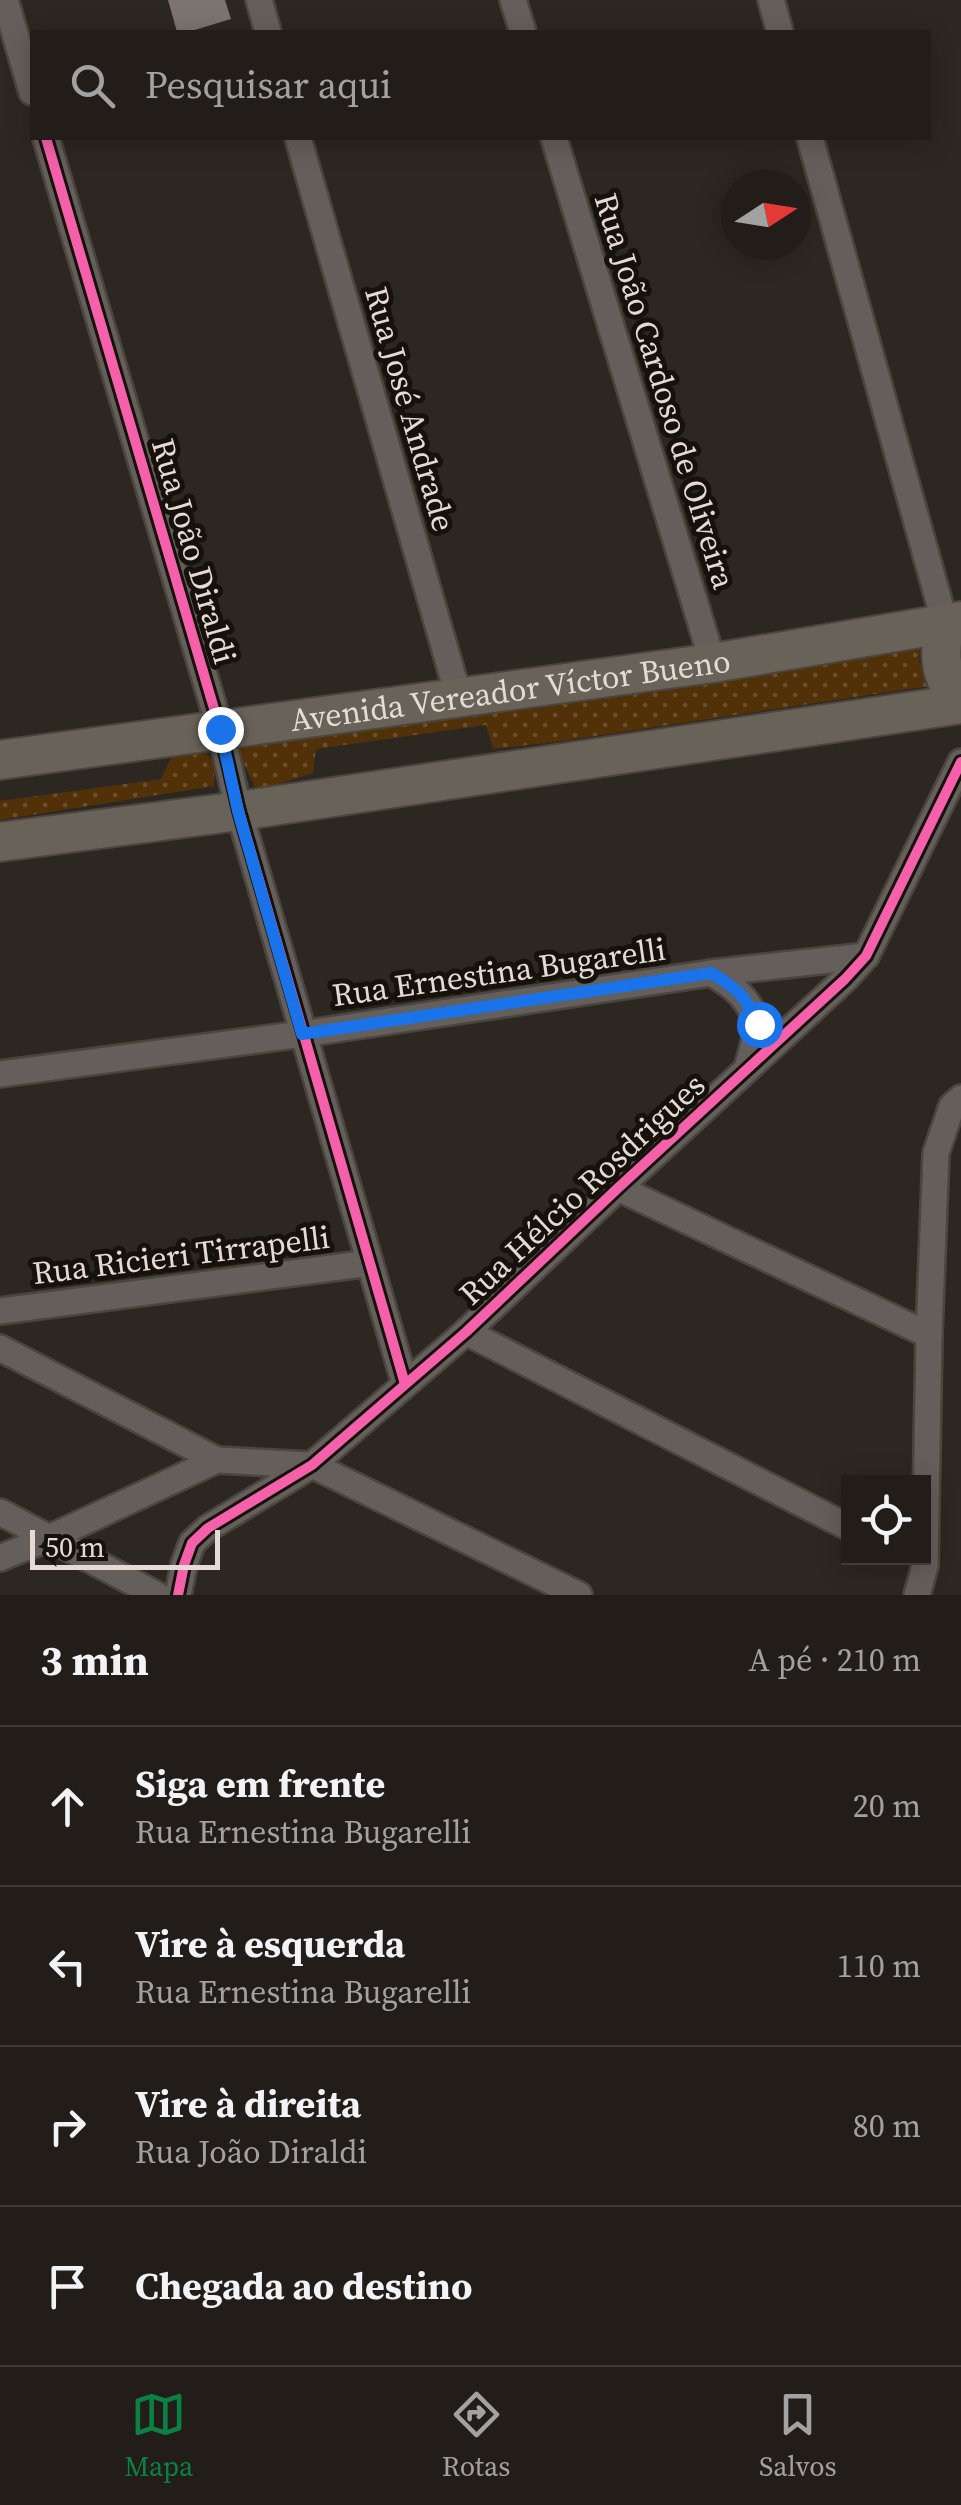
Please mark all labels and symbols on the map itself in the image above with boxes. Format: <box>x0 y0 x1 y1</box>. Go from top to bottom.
north arrow <box>721 170 811 260</box>
street label: Rua João Cardoso de Oliveira <box>584 188 746 595</box>
street label: Rua José Andrade <box>354 282 466 536</box>
street label: Rua João Diraldi <box>141 433 247 669</box>
street label: Avenida Vereador Víctor Bueno <box>288 638 734 742</box>
route end <box>198 707 244 753</box>
street label: Rua Ernestina Bugarelli <box>330 927 668 1017</box>
route start <box>737 1002 783 1048</box>
street label: Rua Hélcio Rosdrigues <box>449 1063 715 1315</box>
street label: Rua Ricieri Tirrapelli <box>30 1215 332 1295</box>
scale bar <box>30 1525 220 1570</box>

